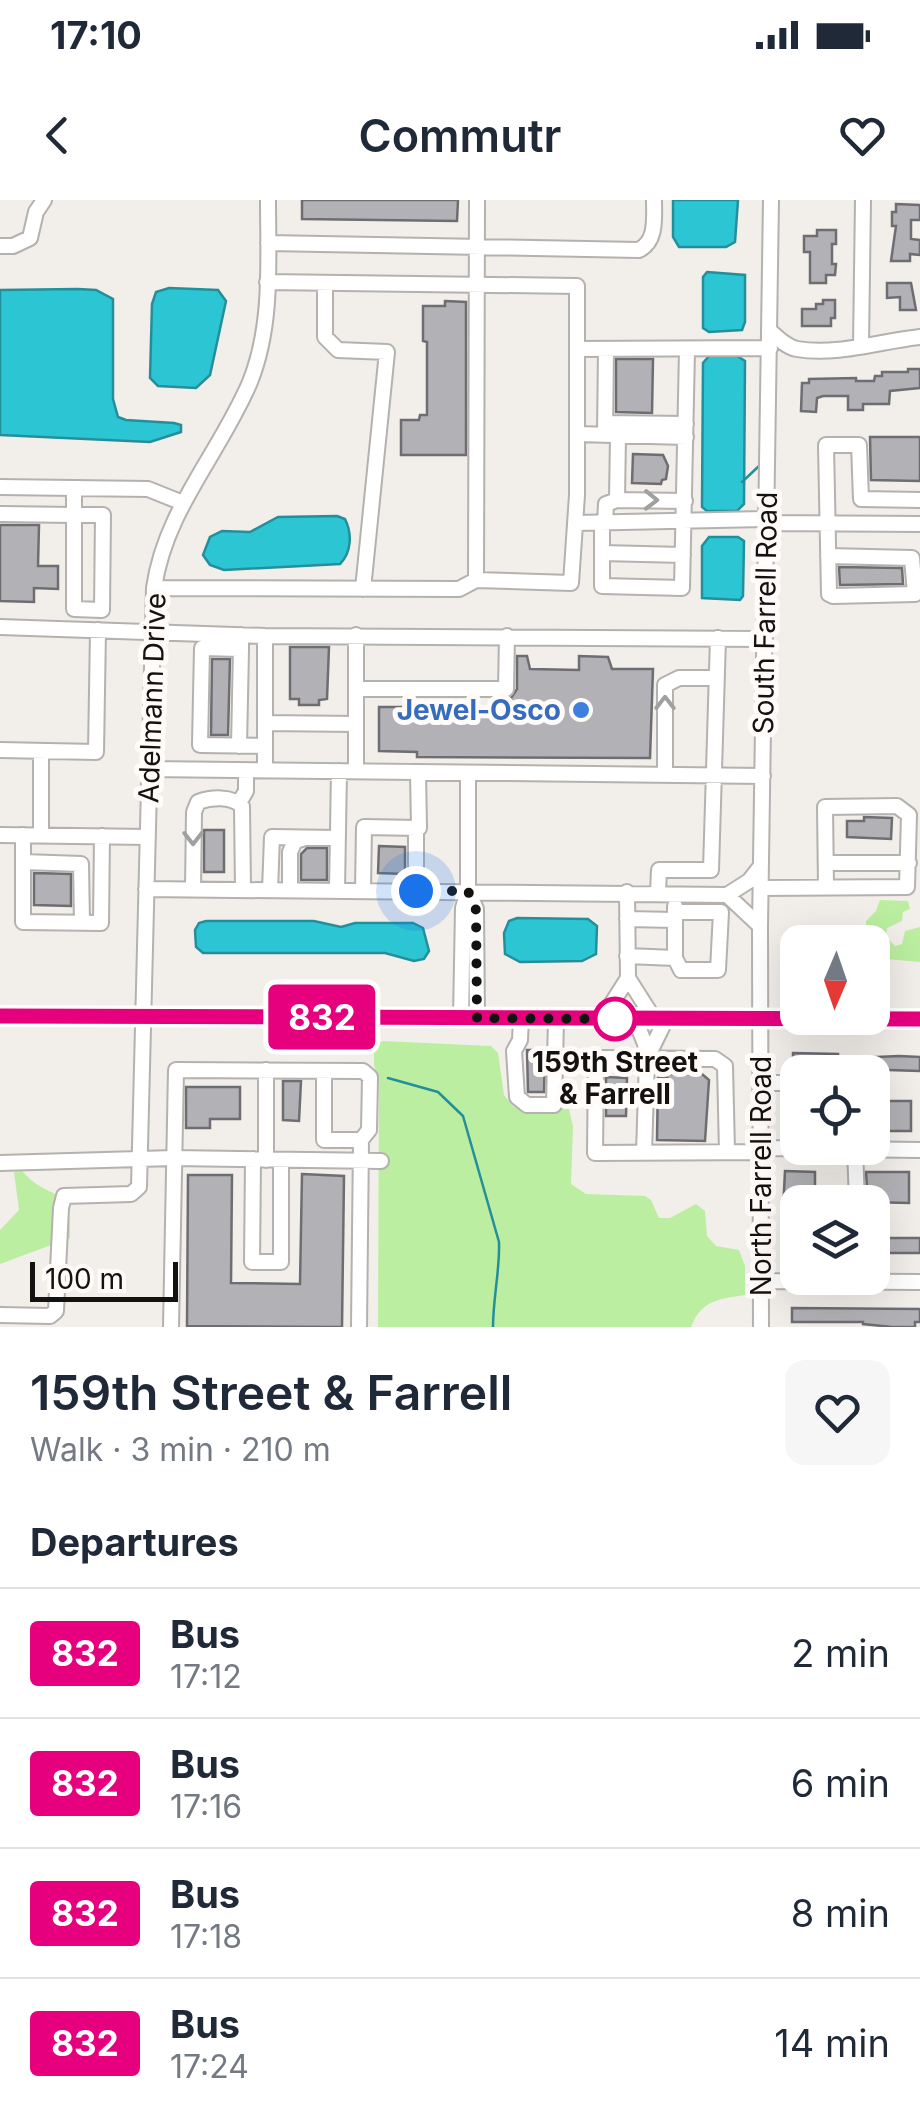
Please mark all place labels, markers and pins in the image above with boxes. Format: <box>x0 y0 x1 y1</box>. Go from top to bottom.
place label: Jewel-Osco <box>397 693 561 727</box>
marker: Jewel-Osco <box>570 699 592 721</box>
marker: 159th Street & Farrell <box>594 998 636 1040</box>
place label: 159th Street & Farrell <box>532 1045 698 1111</box>

